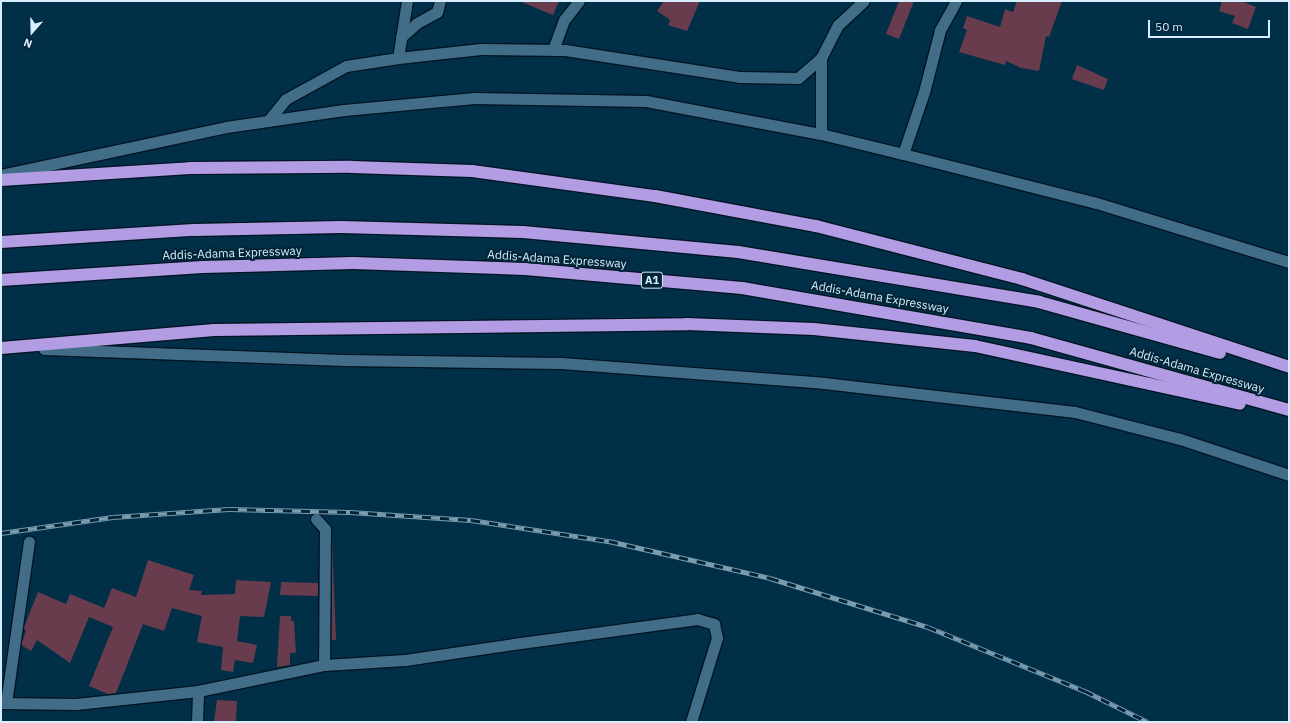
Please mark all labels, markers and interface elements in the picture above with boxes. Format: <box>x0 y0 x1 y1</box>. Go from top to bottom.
north arrow <box>12 12 52 52</box>
scale bar <box>1150 12 1272 38</box>
text: 50 m <box>1155 19 1183 34</box>
text: N <box>22 35 34 51</box>
street label: Addis-Adama Expressway <box>162 243 302 263</box>
street label: Addis-Adama Expressway <box>487 247 627 271</box>
road number: A1 <box>640 271 664 289</box>
street label: Addis-Adama Expressway <box>810 278 950 316</box>
street label: Addis-Adama Expressway <box>1128 344 1266 396</box>

